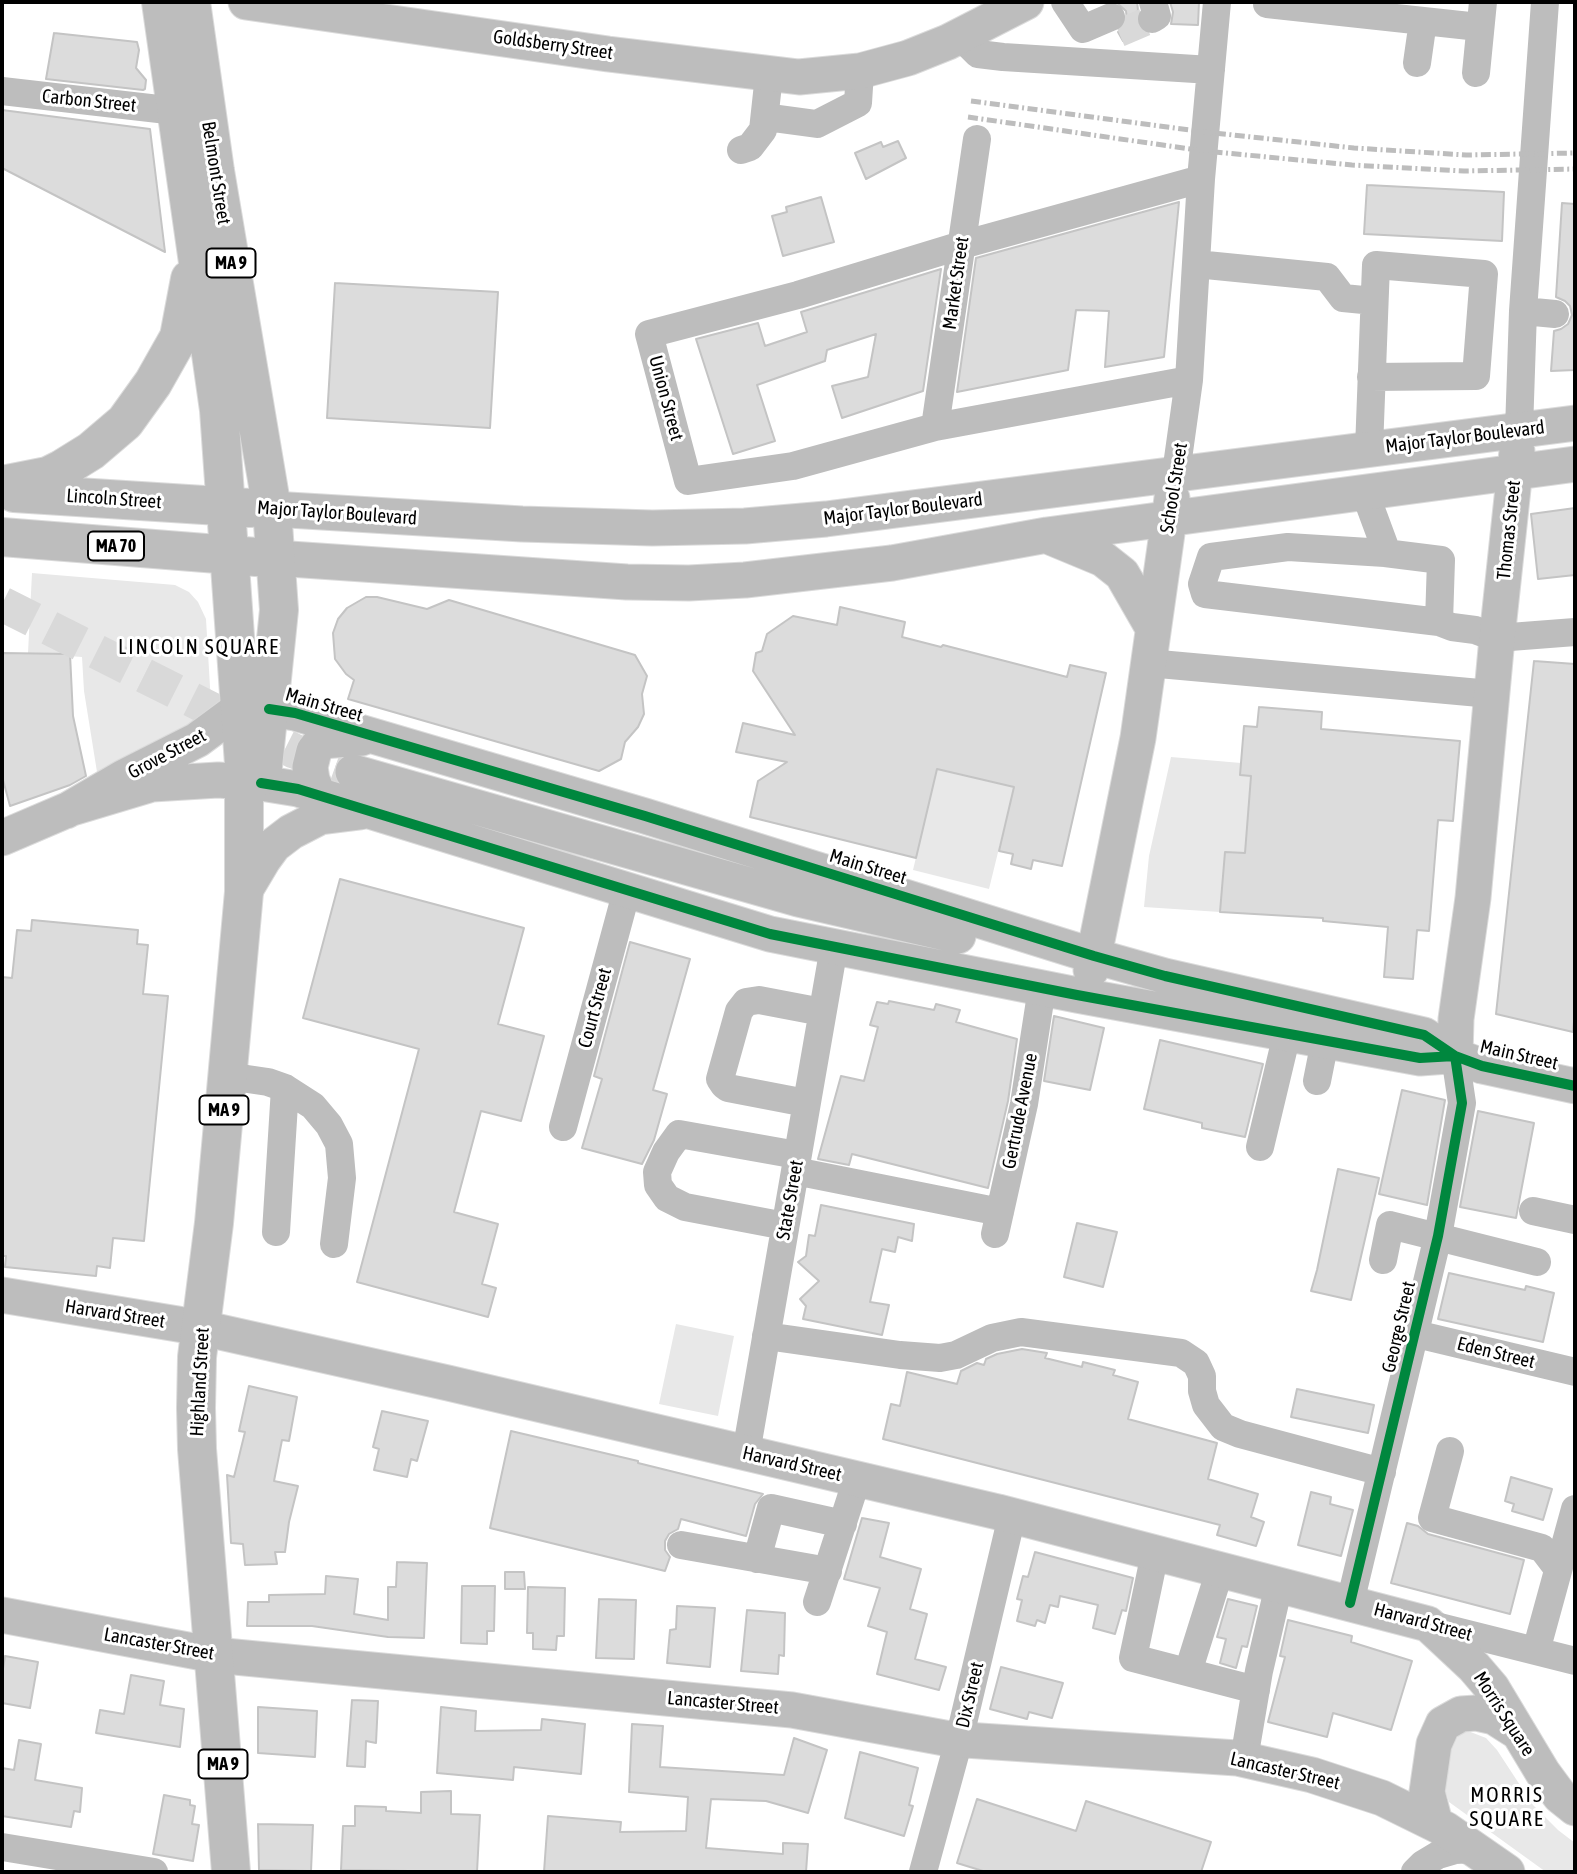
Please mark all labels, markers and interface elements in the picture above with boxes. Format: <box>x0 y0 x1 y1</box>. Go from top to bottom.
street label: Goldsberry Street <box>492 25 614 65</box>
street label: Carbon Street <box>41 85 137 117</box>
street label: Belmont Street <box>197 120 235 226</box>
street label: Market Street <box>938 235 974 331</box>
road number: MA 9 <box>206 248 256 278</box>
street label: Union Street <box>644 353 688 443</box>
street label: Major Taylor Boulevard <box>1384 416 1546 458</box>
street label: School Street <box>1156 441 1192 535</box>
street label: Thomas Street <box>1492 479 1526 581</box>
street label: Lincoln Street <box>66 484 162 514</box>
street label: Major Taylor Boulevard <box>822 488 984 530</box>
street label: Major Taylor Boulevard <box>256 496 418 530</box>
road number: MA 70 <box>88 532 144 560</box>
district label: LINCOLN SQUARE <box>120 634 278 660</box>
street label: Main Street <box>283 683 365 727</box>
street label: Grove Street <box>124 724 210 784</box>
street label: Main Street <box>827 844 909 890</box>
street label: Court Street <box>573 966 617 1050</box>
street label: Main Street <box>1478 1035 1560 1075</box>
street label: Gertrude Avenue <box>998 1051 1042 1171</box>
road number: MA 9 <box>200 1096 248 1125</box>
street label: State Street <box>772 1158 808 1242</box>
street label: George Street <box>1377 1279 1421 1375</box>
street label: Harvard Street <box>63 1295 167 1333</box>
street label: Highland Street <box>186 1327 214 1437</box>
street label: Eden Street <box>1455 1332 1537 1374</box>
street label: Harvard Street <box>740 1442 844 1486</box>
street label: Harvard Street <box>1371 1598 1475 1646</box>
street label: Lancaster Street <box>102 1623 216 1665</box>
street label: Dix Street <box>951 1660 989 1730</box>
street label: Morris Square <box>1468 1668 1540 1760</box>
street label: Lancaster Street <box>666 1687 780 1719</box>
street label: Lancaster Street <box>1228 1747 1342 1795</box>
road number: MA 9 <box>198 1750 248 1778</box>
district label: MORRIS SQUARE <box>1470 1782 1544 1832</box>

